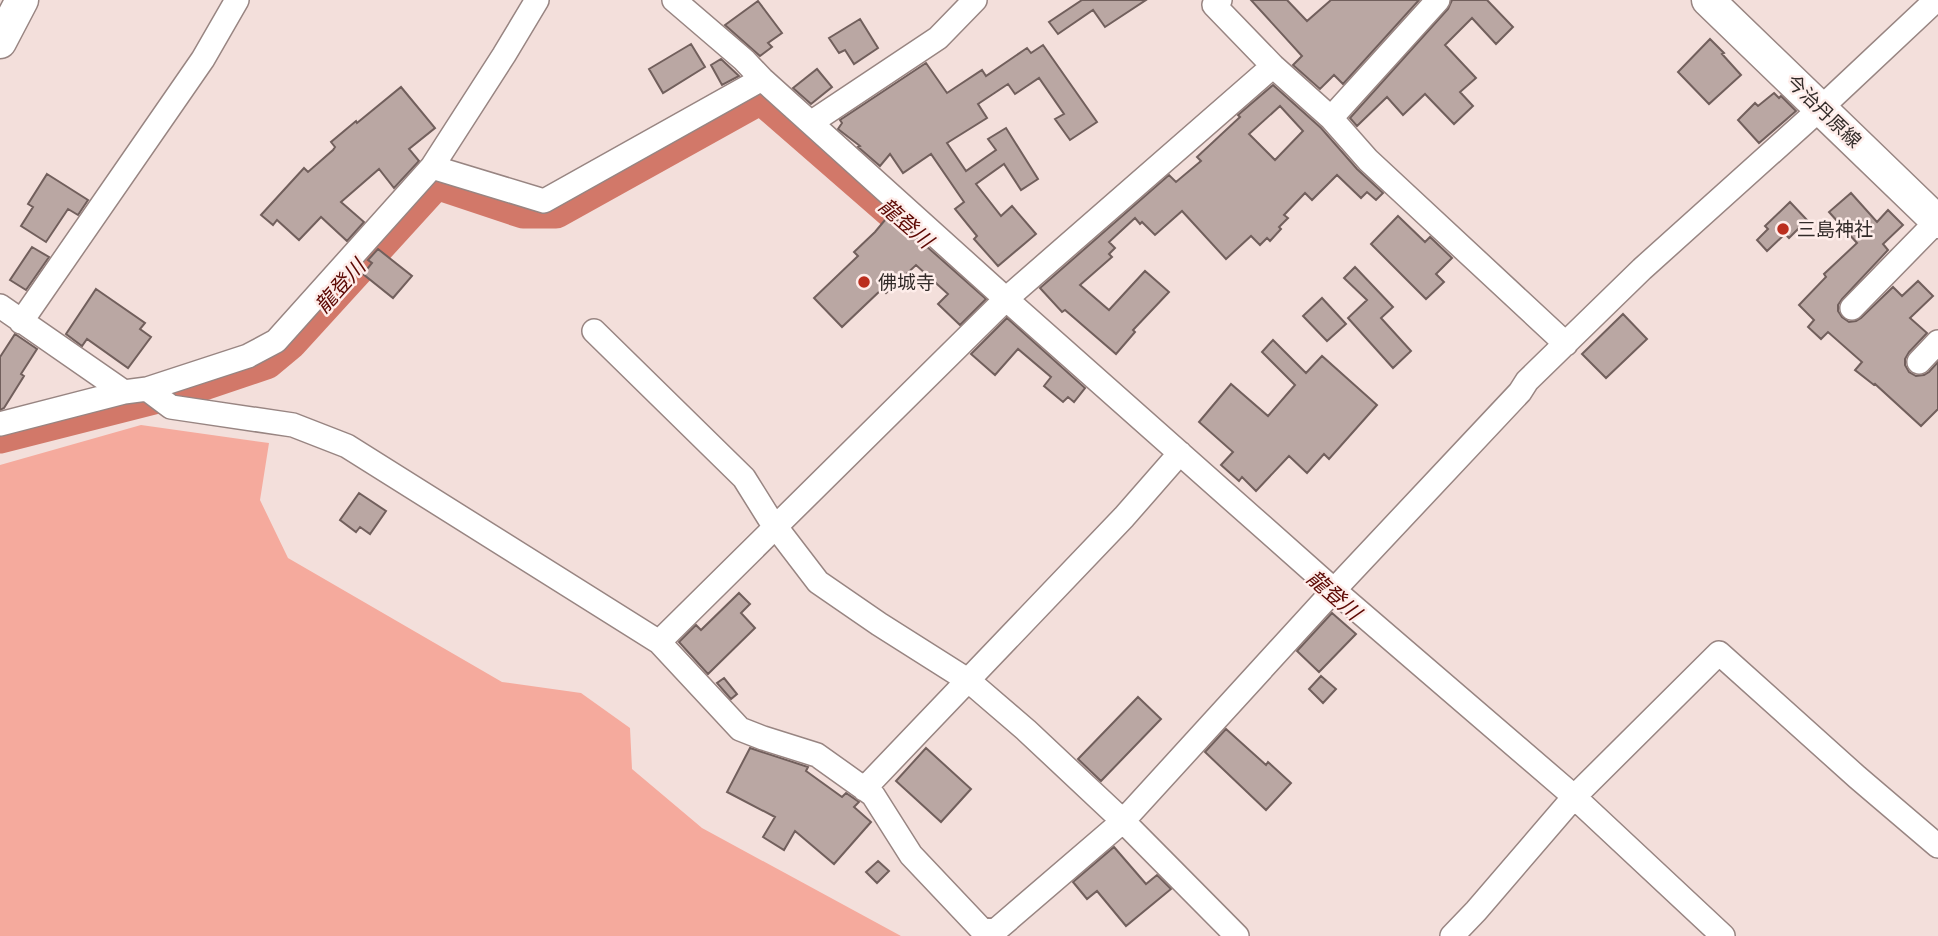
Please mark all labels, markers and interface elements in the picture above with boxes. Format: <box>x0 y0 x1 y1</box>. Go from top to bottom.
street label: 今治丹原線 <box>1781 69 1867 153</box>
water label: 龍登川 <box>873 192 940 255</box>
place label: 三島神社 <box>1797 217 1873 241</box>
marker: 三島神社 <box>1775 221 1791 237</box>
water label: 龍登川 <box>309 252 372 318</box>
place label: 佛城寺 <box>878 270 935 294</box>
marker: 佛城寺 <box>856 274 872 290</box>
water label: 龍登川 <box>1301 564 1368 627</box>

